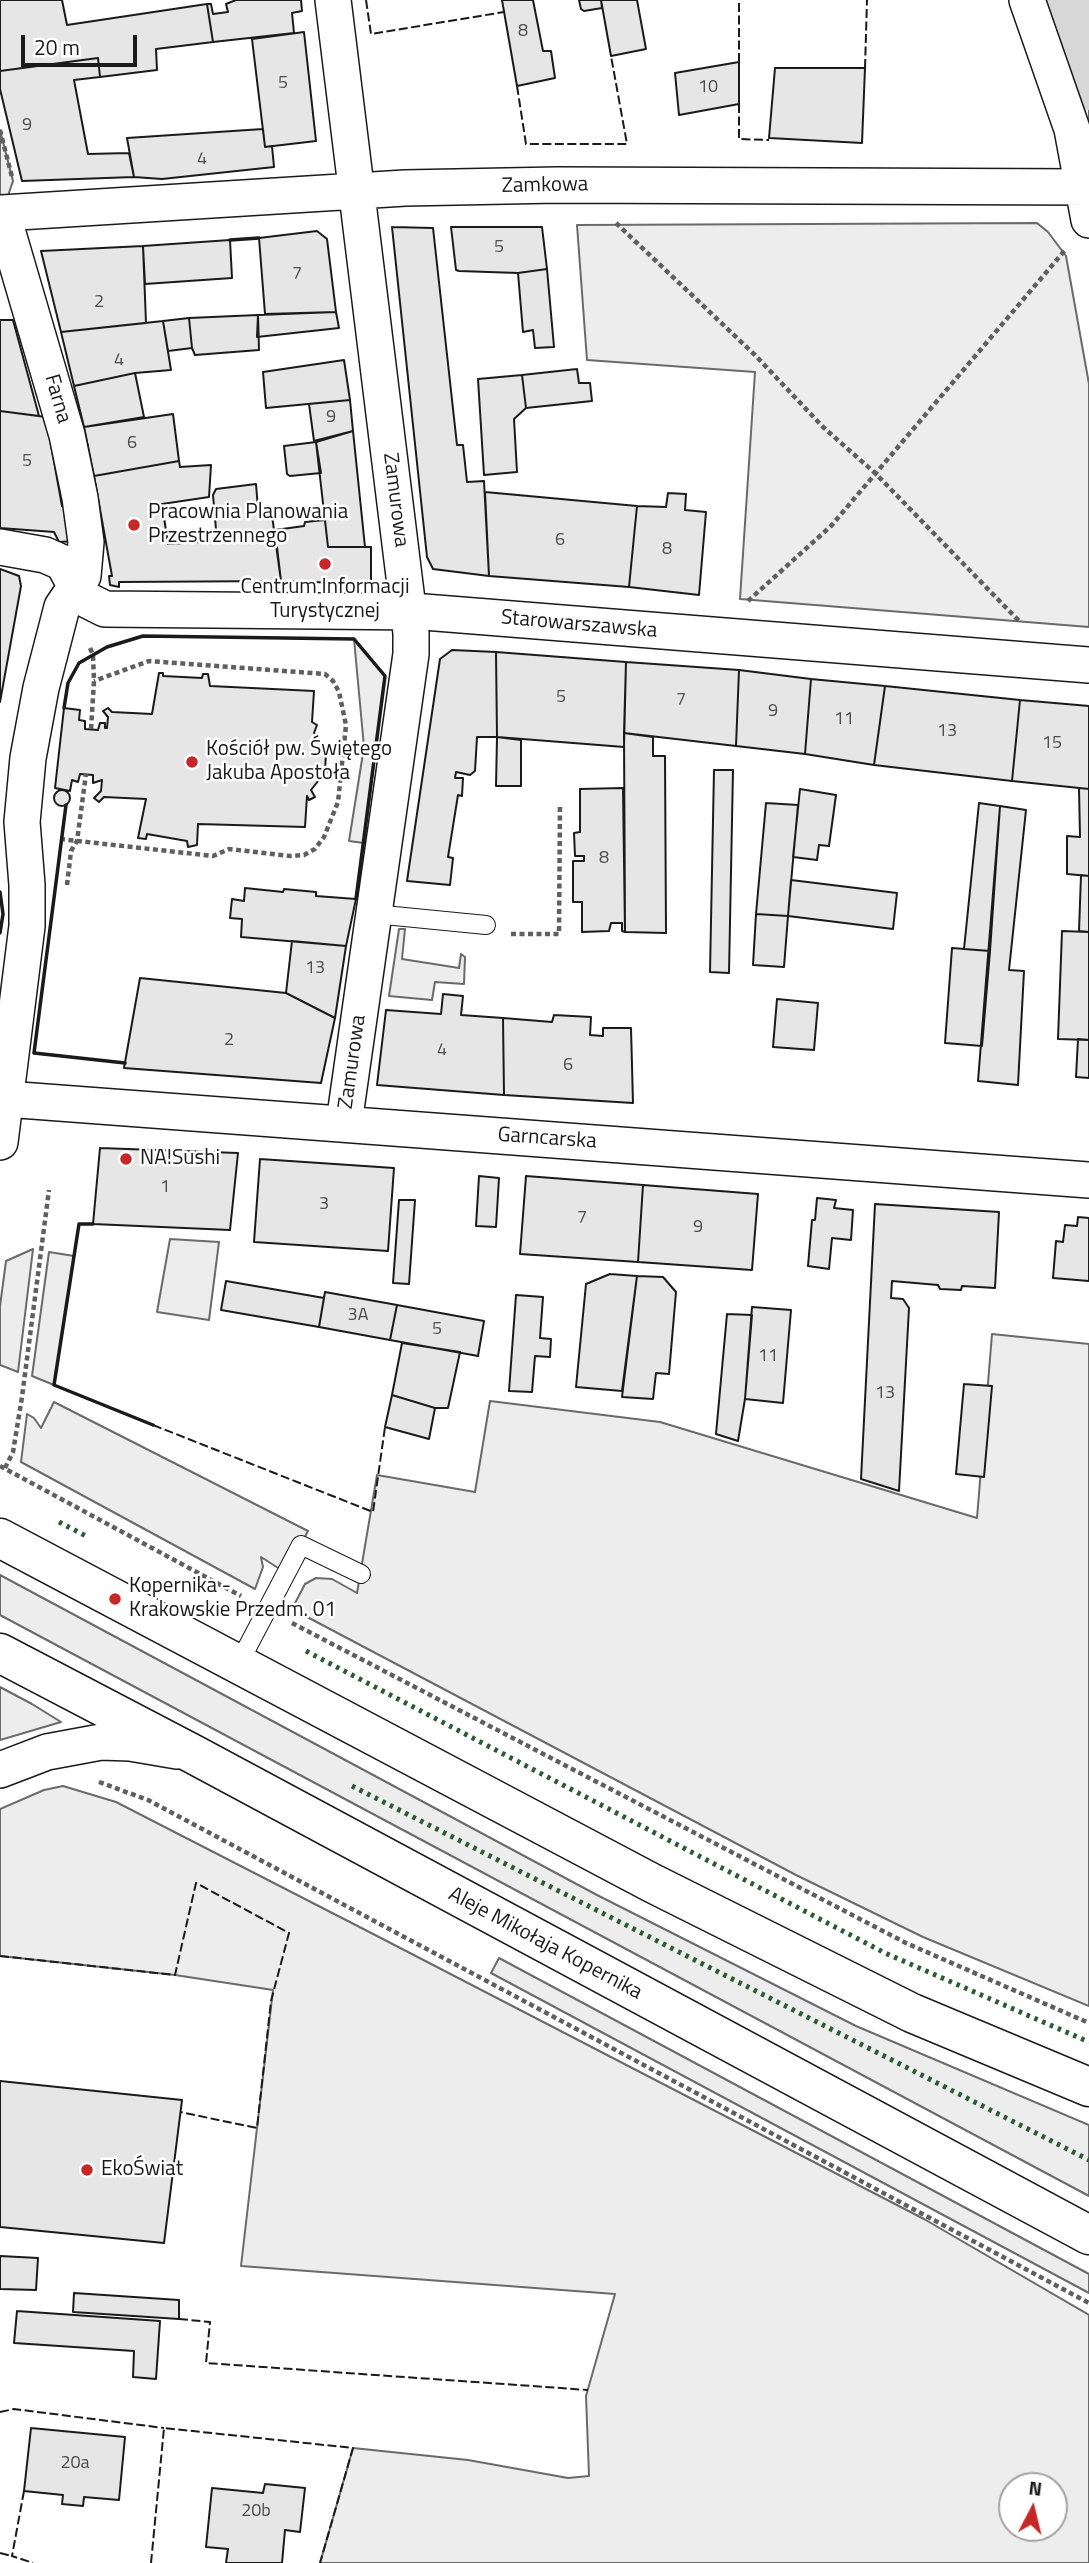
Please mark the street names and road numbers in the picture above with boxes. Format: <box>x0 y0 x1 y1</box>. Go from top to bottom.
street label: Zamkowa <box>502 173 588 199</box>
street label: Farna <box>38 372 76 426</box>
street label: Zamurowa <box>377 451 413 549</box>
street label: Starowarszawska <box>500 606 658 644</box>
street label: Zamurowa <box>334 1013 372 1111</box>
street label: Garncarska <box>497 1123 597 1155</box>
street label: Aleje Mikołaja Kopernika <box>444 1882 646 2006</box>

